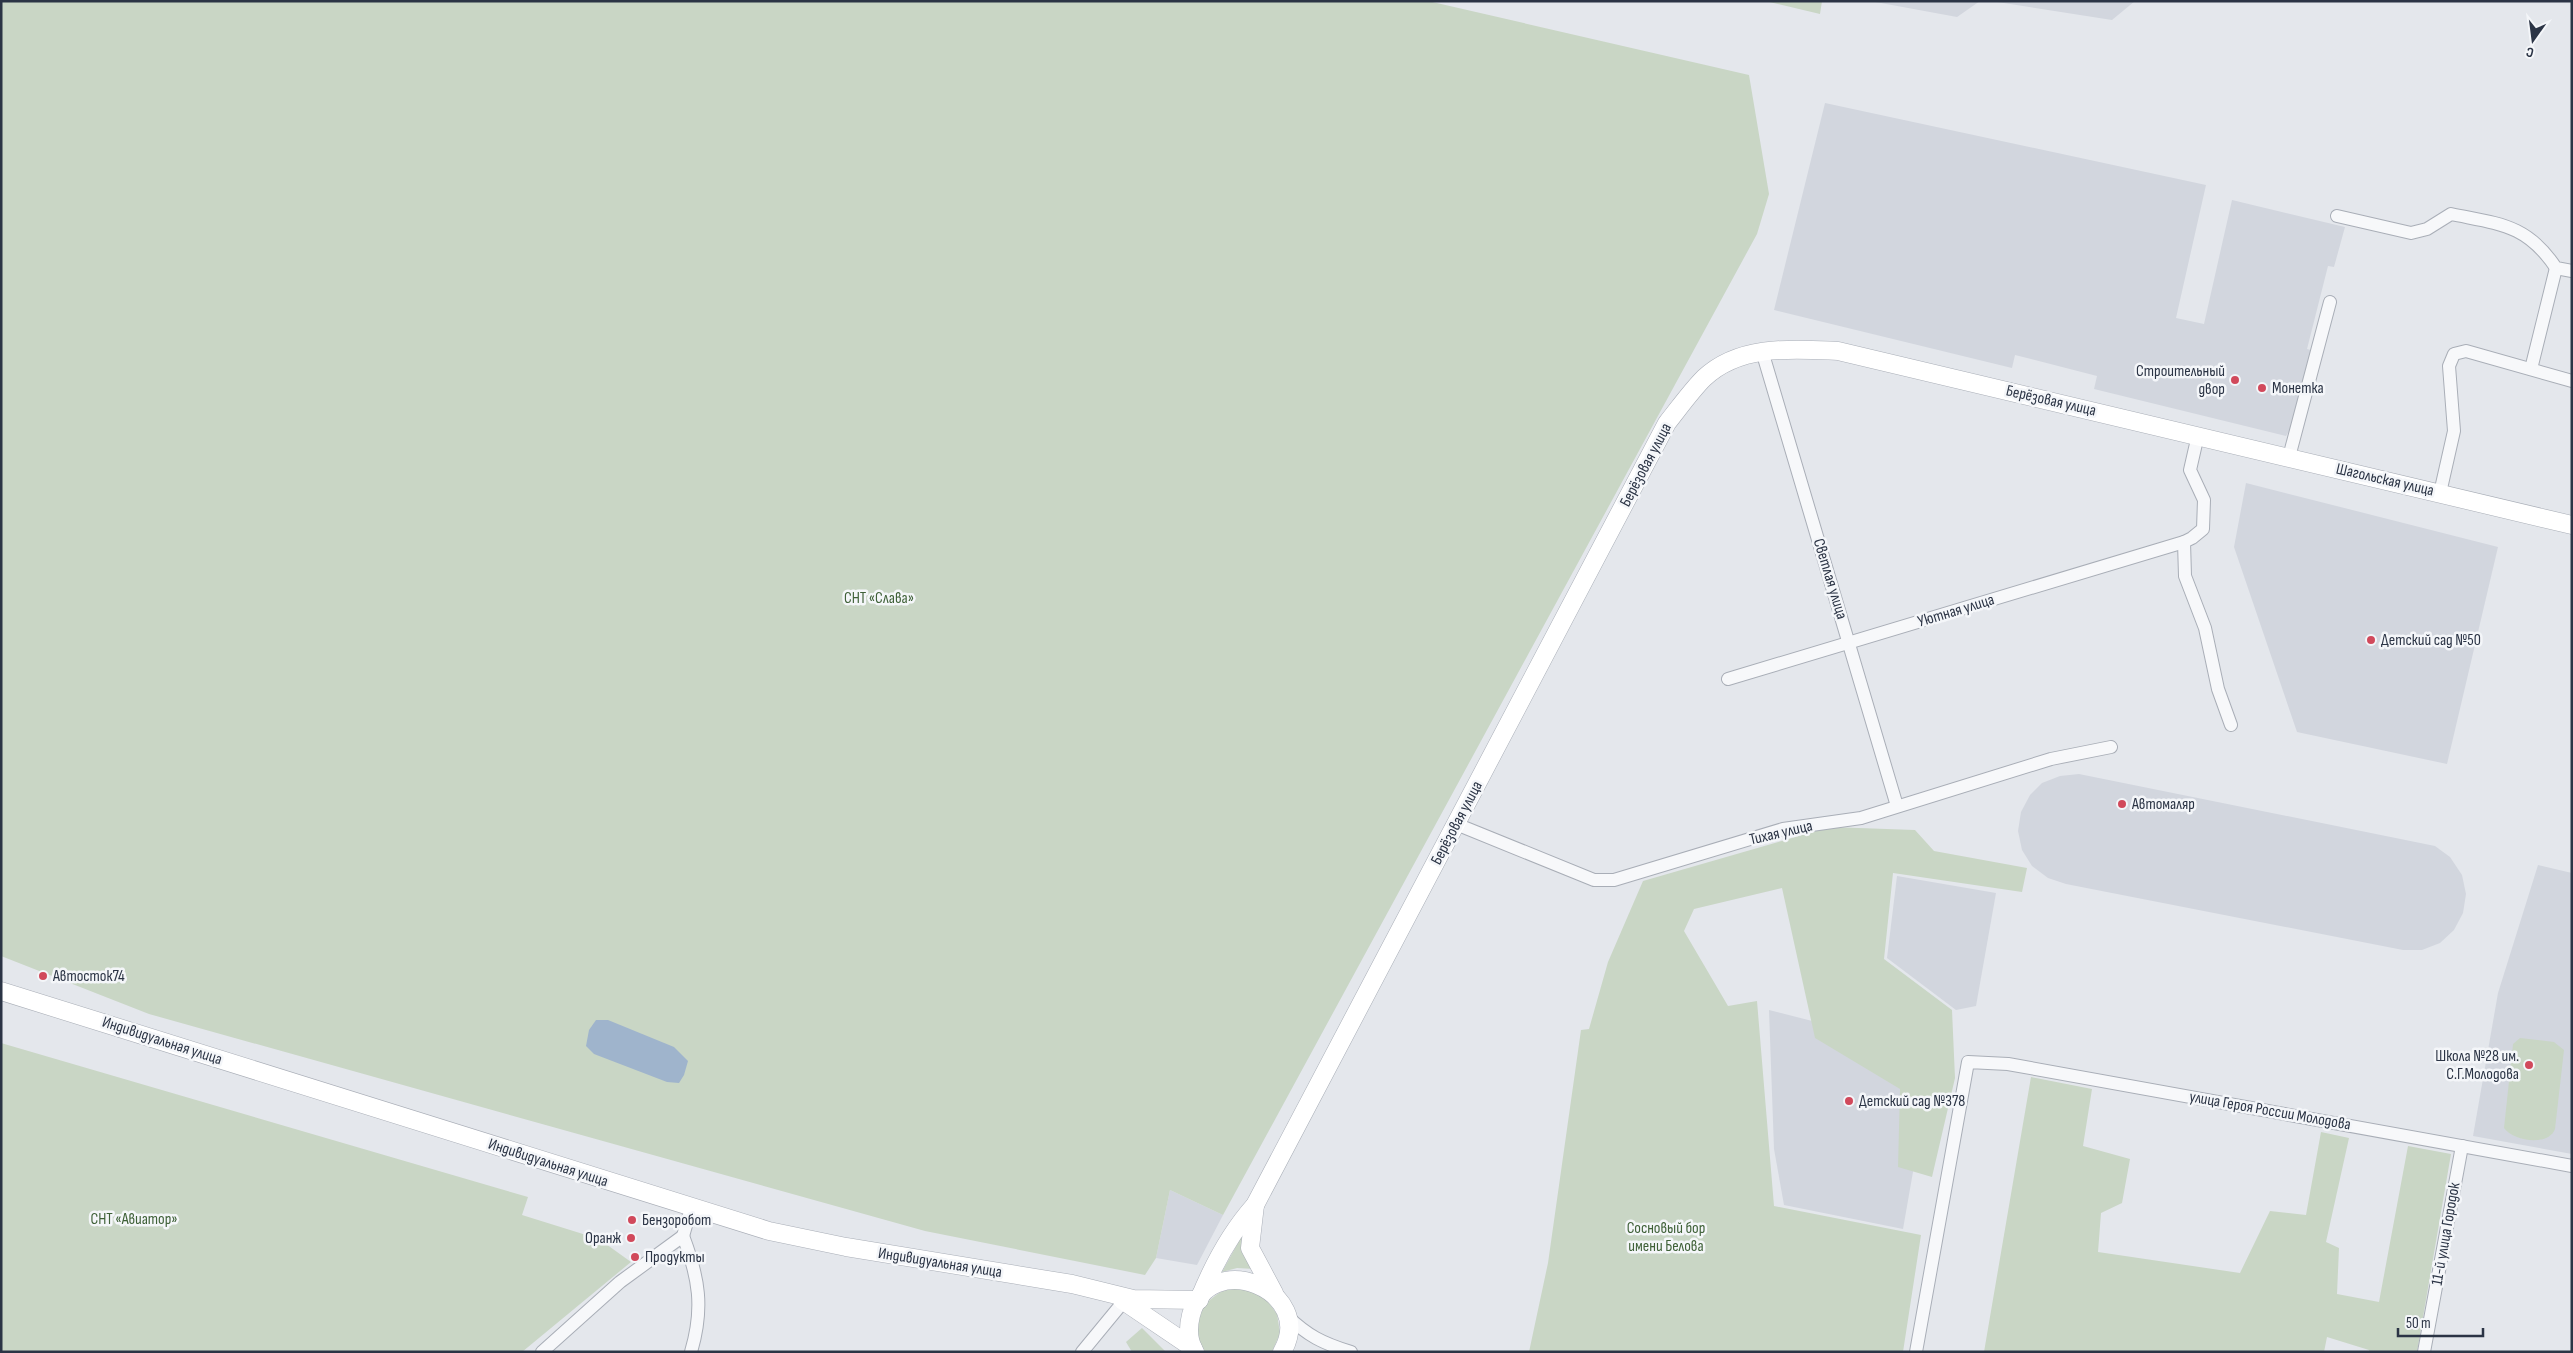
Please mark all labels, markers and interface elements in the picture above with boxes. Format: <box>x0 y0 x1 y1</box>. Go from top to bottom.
north arrow <box>2508 15 2558 65</box>
text: С <box>2524 43 2536 61</box>
place label: Строительный двор <box>2136 362 2225 399</box>
marker: Строительный двор <box>2229 374 2241 386</box>
place label: Монетка <box>2272 379 2324 398</box>
street label: Берёзовая улица <box>2004 381 2098 421</box>
marker: Монетка <box>2256 382 2268 394</box>
street label: Берёзовая улица <box>1616 420 1676 510</box>
street label: Шагольская улица <box>2334 460 2436 500</box>
street label: Светлая улица <box>1809 536 1851 622</box>
park label: СНТ «Слава» <box>844 589 914 608</box>
street label: Уютная улица <box>1915 590 1997 632</box>
place label: Детский сад №50 <box>2381 631 2481 650</box>
marker: Детский сад №50 <box>2365 634 2377 646</box>
street label: Берёзовая улица <box>1427 778 1487 868</box>
place label: Автомаляр <box>2131 795 2195 814</box>
marker: Автомаляр <box>2116 798 2128 810</box>
street label: Тихая улица <box>1748 817 1814 849</box>
place label: Автосток74 <box>52 967 125 986</box>
marker: Автосток74 <box>37 970 49 982</box>
street label: Индивидуальная улица <box>100 1013 224 1069</box>
place label: Школа №28 им. С.Г.Молодова <box>2435 1047 2519 1084</box>
marker: Школа №28 им. С.Г.Молодова <box>2523 1059 2535 1071</box>
street label: улица Героя России Молодова <box>2188 1087 2352 1135</box>
place label: Детский сад №378 <box>1859 1092 1965 1111</box>
marker: Детский сад №378 <box>1843 1095 1855 1107</box>
street label: Индивидуальная улица <box>486 1135 610 1191</box>
street label: 11-й улица Городок <box>2428 1180 2465 1287</box>
park label: СНТ «Авиатор» <box>90 1210 178 1229</box>
place label: Бензоробот <box>642 1211 711 1230</box>
marker: Бензоробот <box>626 1214 638 1226</box>
park label: Сосновый бор имени Белова <box>1627 1219 1705 1256</box>
place label: Оранж <box>585 1229 621 1248</box>
marker: Оранж <box>625 1232 637 1244</box>
street label: Индивидуальная улица <box>877 1244 1003 1282</box>
place label: Продукты <box>645 1248 705 1267</box>
marker: Продукты <box>629 1251 641 1263</box>
scale bar <box>2398 1306 2483 1338</box>
text: 50 m <box>2406 1314 2431 1333</box>

